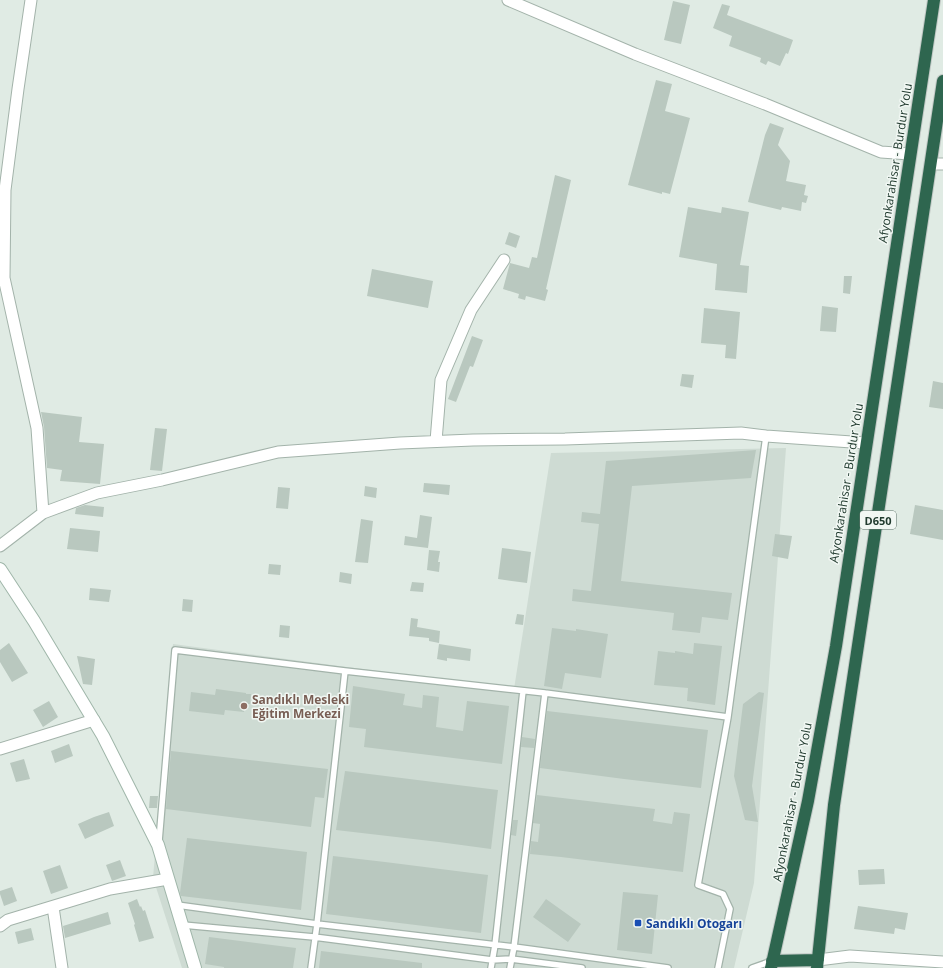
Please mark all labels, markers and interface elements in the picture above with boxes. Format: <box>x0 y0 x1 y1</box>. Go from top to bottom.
street label: Afyonkarahisar - Burdur Yolu <box>874 82 916 244</box>
street label: Afyonkarahisar - Burdur Yolu <box>825 402 867 564</box>
road number: D650 <box>860 511 896 529</box>
place label: Sandıklı Mesleki Eğitim Merkezi <box>252 691 349 722</box>
marker: Sandıklı Mesleki Eğitim Merkezi <box>239 701 249 711</box>
street label: Afyonkarahisar - Burdur Yolu <box>768 721 816 883</box>
place label: Sandıklı Otogarı <box>646 915 742 932</box>
marker: Sandıklı Otogarı <box>633 918 643 928</box>

